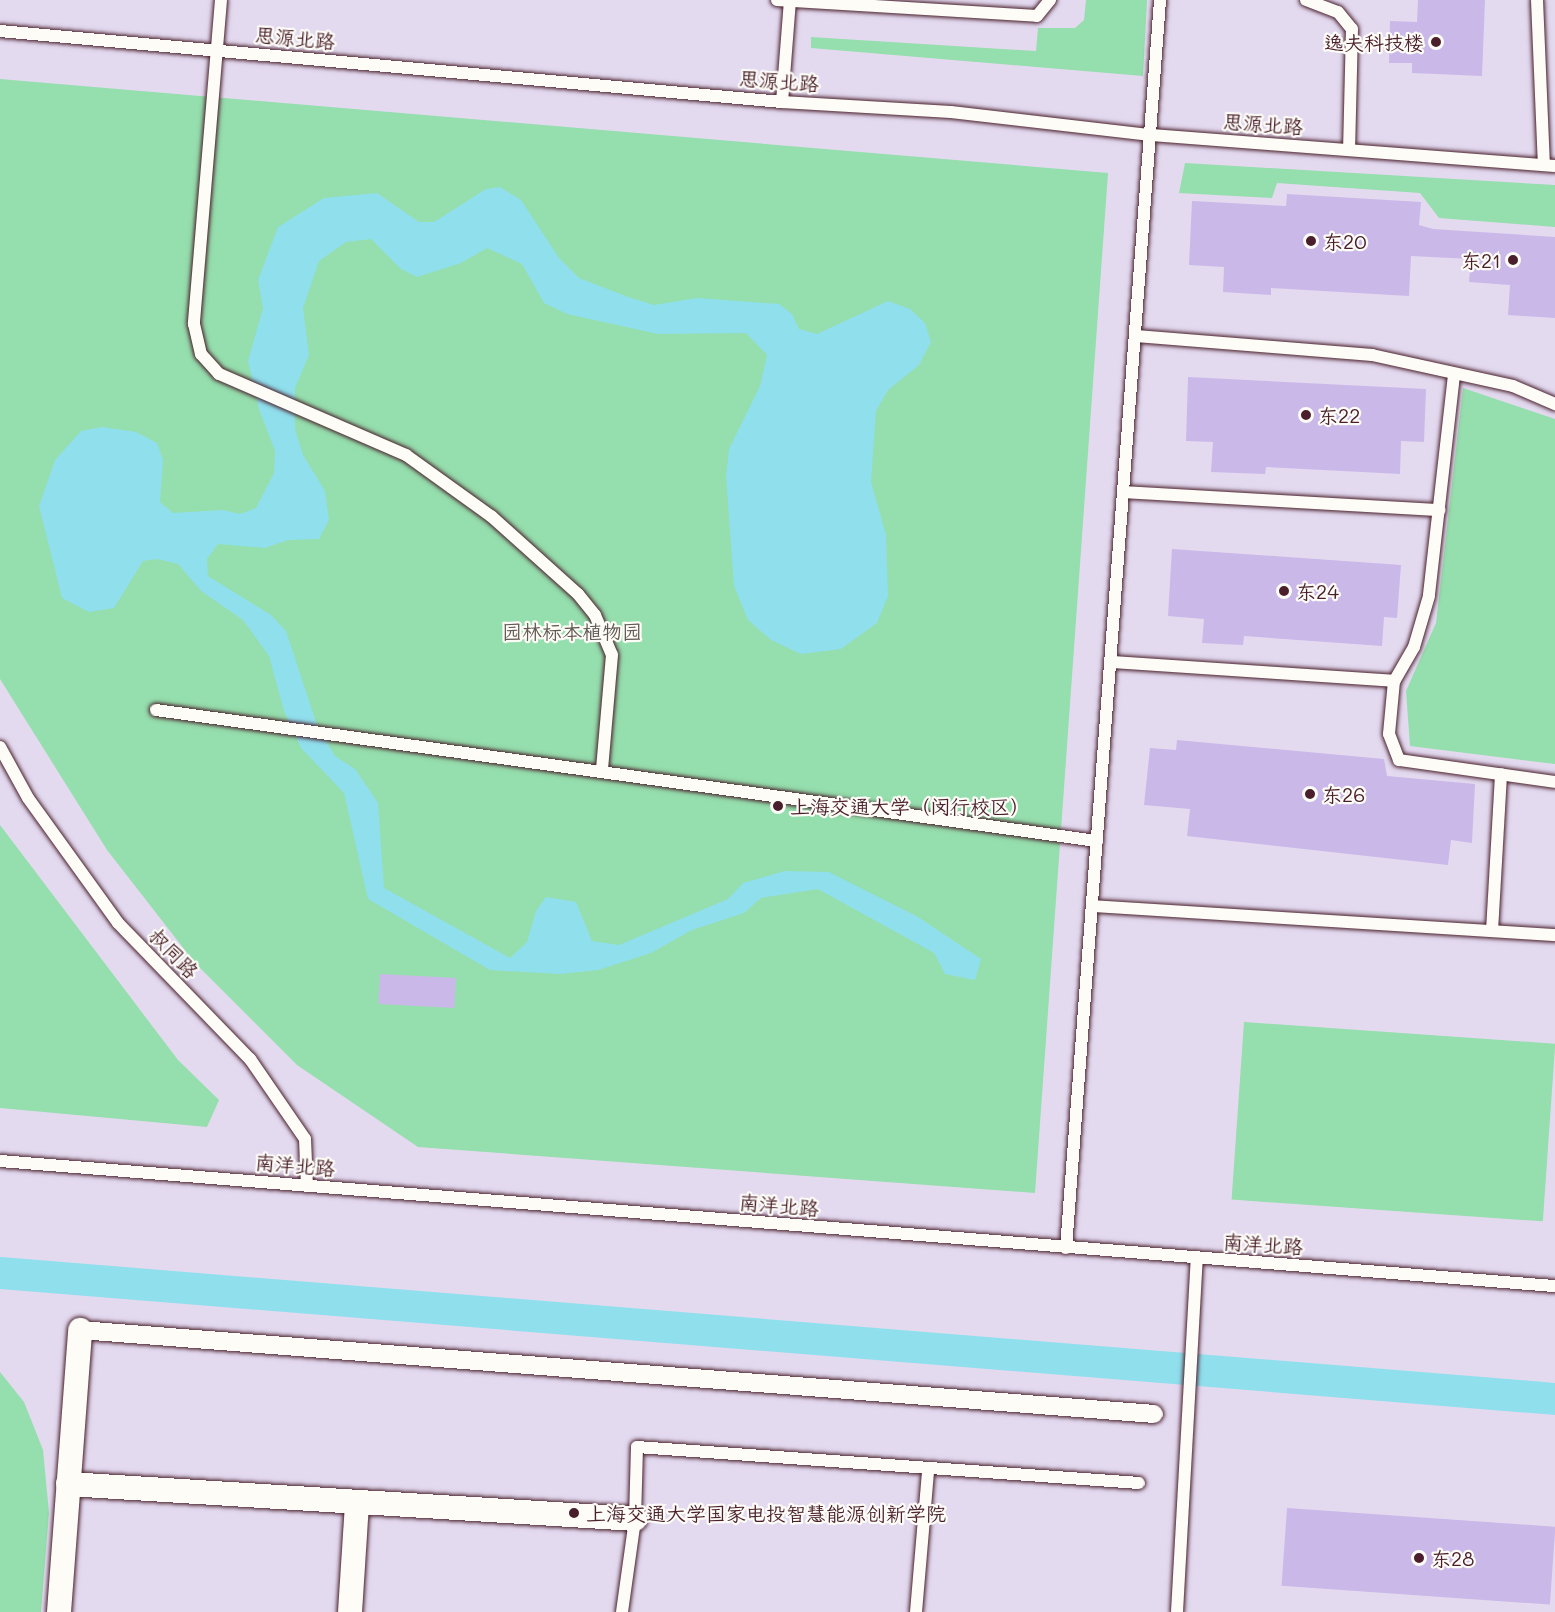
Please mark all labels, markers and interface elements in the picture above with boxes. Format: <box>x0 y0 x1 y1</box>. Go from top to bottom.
street label: 思源北路 <box>254 23 336 53</box>
place label: 逸夫科技楼 <box>1324 30 1424 54</box>
marker: 逸夫科技楼 <box>1429 35 1443 49</box>
street label: 思源北路 <box>738 66 820 96</box>
street label: 思源北路 <box>1222 109 1304 139</box>
place label: 东20 <box>1323 229 1366 253</box>
marker: 东20 <box>1304 234 1318 248</box>
place label: 东21 <box>1461 248 1501 272</box>
marker: 东21 <box>1506 253 1520 267</box>
place label: 东22 <box>1318 403 1360 427</box>
marker: 东22 <box>1299 408 1313 422</box>
place label: 东24 <box>1296 579 1339 603</box>
marker: 东24 <box>1277 584 1291 598</box>
park label: 园林标本植物园 <box>502 619 642 643</box>
place label: 东26 <box>1322 782 1365 806</box>
marker: 东26 <box>1303 787 1317 801</box>
place label: 上海交通大学（闵行校区） <box>790 794 1030 818</box>
marker: 上海交通大学（闵行校区） <box>771 799 785 813</box>
street label: 叔同路 <box>145 923 203 983</box>
street label: 南洋北路 <box>254 1150 336 1180</box>
street label: 南洋北路 <box>738 1190 820 1220</box>
street label: 南洋北路 <box>1222 1229 1304 1259</box>
place label: 上海交通大学国家电投智慧能源创新学院 <box>586 1501 946 1525</box>
marker: 上海交通大学国家电投智慧能源创新学院 <box>567 1506 581 1520</box>
place label: 东28 <box>1431 1546 1474 1570</box>
marker: 东28 <box>1412 1551 1426 1565</box>

